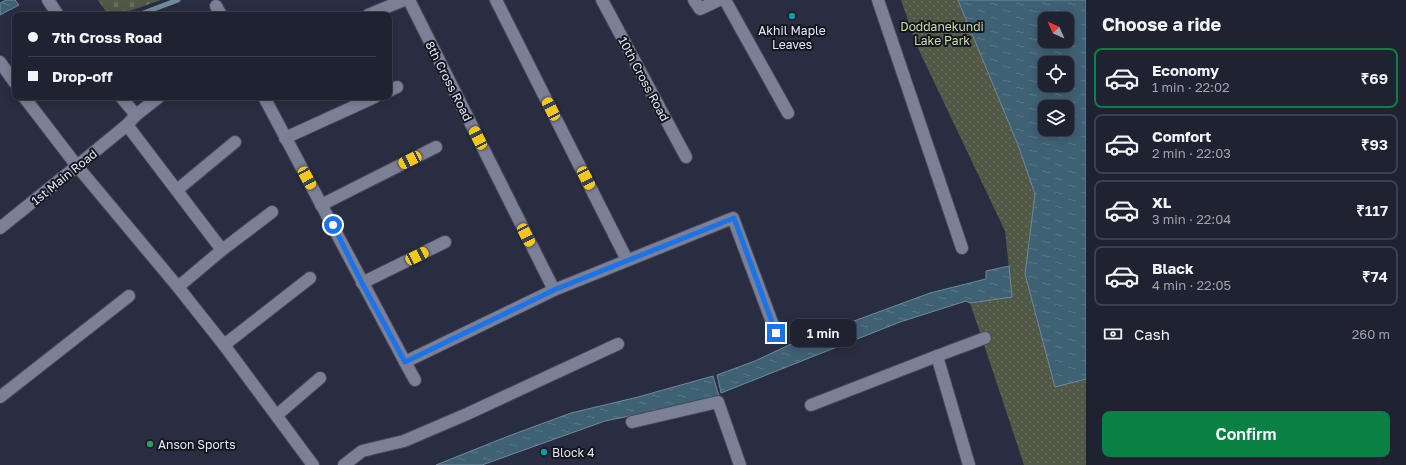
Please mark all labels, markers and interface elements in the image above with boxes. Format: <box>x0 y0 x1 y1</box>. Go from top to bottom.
marker: Akhil Maple Leaves <box>787 11 797 21</box>
north arrow <box>1038 12 1074 48</box>
map controls <box>1038 12 1074 136</box>
text: Choose a ride <box>1102 13 1221 35</box>
park label: Doddanekundi Lake Park <box>900 19 984 48</box>
place label: Akhil Maple Leaves <box>758 23 826 52</box>
text: 7th Cross Road <box>52 28 162 46</box>
street label: 10th Cross Road <box>615 34 673 124</box>
street label: 8th Cross Road <box>422 39 476 123</box>
button: locate <box>1038 56 1074 92</box>
icon: car <box>1104 60 1140 96</box>
text: Economy <box>1152 61 1219 79</box>
text: Drop-off <box>52 67 112 85</box>
text: ₹69 <box>1361 69 1388 87</box>
text: 1 min · 22:02 <box>1152 79 1230 95</box>
car <box>540 96 562 122</box>
button: layers <box>1038 100 1074 136</box>
car <box>467 125 489 151</box>
icon: car <box>1104 126 1140 162</box>
text: Comfort <box>1152 127 1211 145</box>
text: ₹93 <box>1361 135 1388 153</box>
text: 2 min · 22:03 <box>1152 145 1231 161</box>
street label: 1st Main Road <box>28 146 100 208</box>
car <box>397 149 423 171</box>
car <box>296 165 318 191</box>
car <box>575 165 597 191</box>
icon: car <box>1104 192 1140 228</box>
text: XL <box>1152 193 1171 211</box>
text: ₹117 <box>1356 201 1388 219</box>
text: 3 min · 22:04 <box>1152 211 1231 227</box>
route start <box>324 216 342 234</box>
car <box>515 222 537 248</box>
car <box>404 245 430 267</box>
icon: car <box>1104 258 1140 294</box>
text: Black <box>1152 259 1194 277</box>
text: ₹74 <box>1362 267 1388 285</box>
text: 4 min · 22:05 <box>1152 277 1231 293</box>
callout: 1 min <box>790 319 856 347</box>
icon: cash <box>1102 323 1124 345</box>
route end <box>767 324 785 342</box>
text: 1 min <box>807 325 839 341</box>
text: Cash <box>1134 325 1170 343</box>
text: 260 m <box>1352 326 1390 342</box>
button: Confirm <box>1102 411 1390 457</box>
place label: Anson Sports <box>158 437 236 452</box>
marker: Anson Sports <box>145 439 155 449</box>
place label: Block 4 <box>552 445 595 460</box>
marker: Block 4 <box>539 447 549 457</box>

